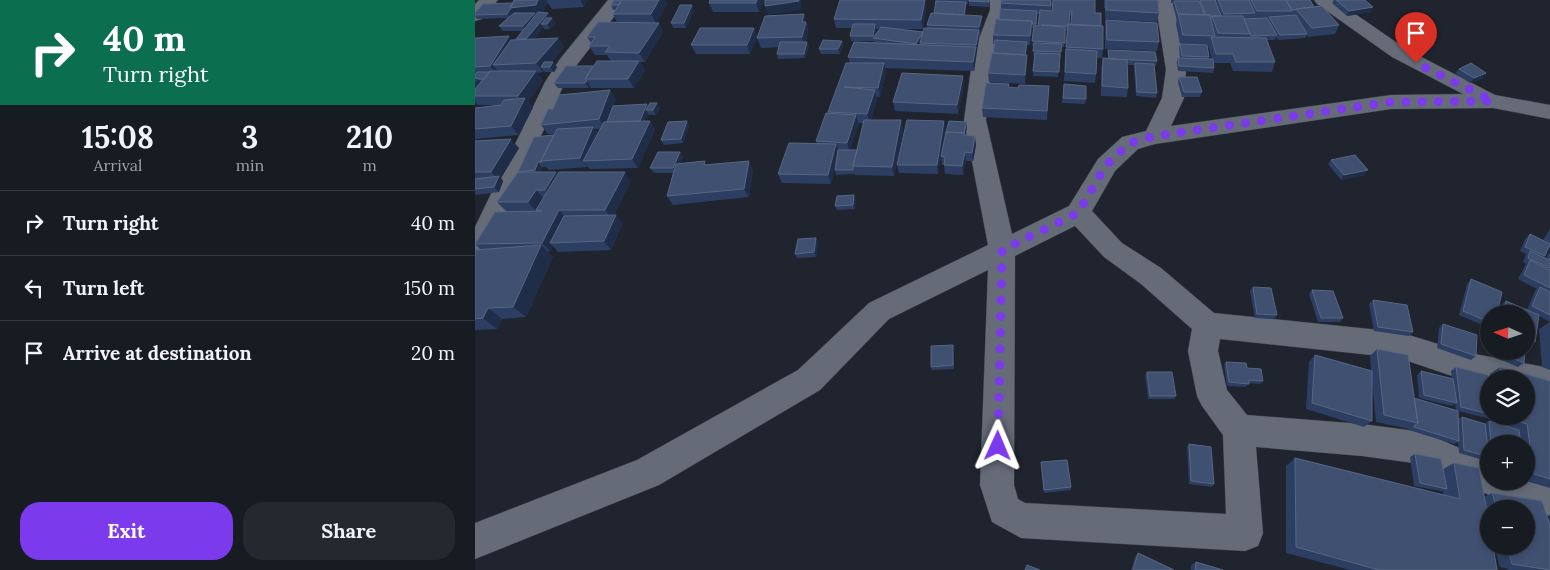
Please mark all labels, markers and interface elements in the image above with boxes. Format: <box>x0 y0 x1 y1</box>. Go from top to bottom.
pin <box>1395 12 1437 63</box>
text: 40 m <box>103 16 186 61</box>
icon: arrive <box>1402 19 1430 47</box>
icon: right <box>20 20 85 85</box>
text: Turn right <box>103 60 208 88</box>
text: 15:08 <box>82 118 154 156</box>
text: 3 <box>242 118 258 156</box>
text: 210 <box>346 118 393 156</box>
text: Arrival <box>93 155 142 175</box>
text: min <box>236 155 264 175</box>
text: m <box>362 155 377 175</box>
icon: right <box>20 209 48 237</box>
text: Turn right <box>63 211 159 235</box>
text: 40 m <box>411 211 455 235</box>
icon: left <box>20 274 48 302</box>
text: Turn left <box>63 276 144 300</box>
text: 150 m <box>404 276 455 300</box>
north arrow <box>1480 305 1535 360</box>
map controls <box>1480 305 1535 555</box>
icon: arrive <box>20 339 48 367</box>
text: Arrive at destination <box>63 341 252 365</box>
text: 20 m <box>411 341 455 365</box>
button: layers <box>1480 370 1535 425</box>
position arrow <box>971 419 1023 471</box>
button: + <box>1480 435 1535 490</box>
button: − <box>1480 500 1535 555</box>
button: Exit <box>20 502 233 560</box>
button: Share <box>243 502 455 560</box>

